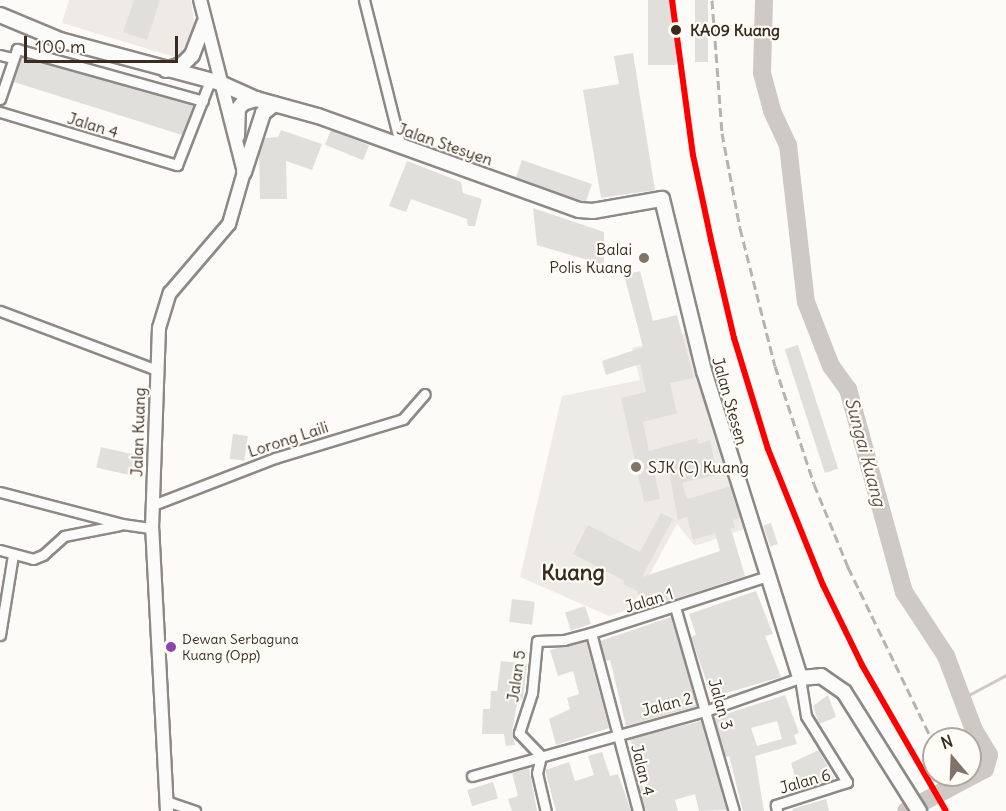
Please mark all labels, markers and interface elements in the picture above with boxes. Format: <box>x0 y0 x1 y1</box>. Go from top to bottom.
place label: KA09 Kuang <box>690 20 780 40</box>
marker: KA09 Kuang <box>667 21 685 39</box>
scale bar <box>27 24 182 62</box>
text: 100 m <box>35 35 86 58</box>
street label: Jalan 4 <box>65 108 121 142</box>
street label: Jalan Stesyen <box>395 119 495 169</box>
place label: Balai Polis Kuang <box>549 239 632 277</box>
marker: Balai Polis Kuang <box>637 251 651 265</box>
street label: Jalan Stesen <box>708 355 752 447</box>
street label: Jalan Kuang <box>127 387 149 477</box>
water label: Sungai Kuang <box>840 395 890 509</box>
street label: Lorong Laili <box>245 417 331 461</box>
place label: SJK (C) Kuang <box>648 457 749 477</box>
marker: SJK (C) Kuang <box>629 460 643 474</box>
district label: Kuang <box>541 560 605 586</box>
street label: Jalan 1 <box>623 584 675 616</box>
place label: Dewan Serbaguna Kuang (Opp) <box>182 631 299 664</box>
marker: Dewan Serbaguna Kuang (Opp) <box>165 641 177 653</box>
street label: Jalan 5 <box>503 649 529 703</box>
street label: Jalan 3 <box>705 676 737 732</box>
street label: Jalan 2 <box>640 688 694 720</box>
north arrow <box>922 727 982 787</box>
text: N <box>938 731 955 753</box>
street label: Jalan 4 <box>627 742 659 798</box>
street label: Jalan 6 <box>777 765 833 797</box>

